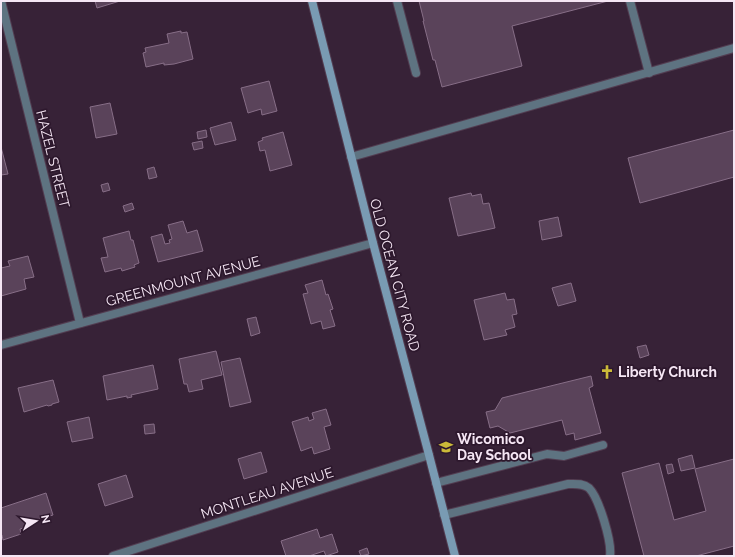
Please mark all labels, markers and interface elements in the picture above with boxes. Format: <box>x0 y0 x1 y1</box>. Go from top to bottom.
street label: HAZEL STREET <box>33 108 73 210</box>
street label: OLD OCEAN CITY ROAD <box>367 197 423 353</box>
street label: GREENMOUNT AVENUE <box>104 253 262 309</box>
church icon: Liberty Church <box>599 364 615 380</box>
place label: Liberty Church <box>618 364 717 380</box>
place label: Wicomico Day School <box>457 431 532 463</box>
school or university icon: Wicomico Day School <box>438 439 454 455</box>
street label: MONTLEAU AVENUE <box>199 464 335 522</box>
north arrow <box>16 501 56 541</box>
text: N <box>38 514 53 524</box>

